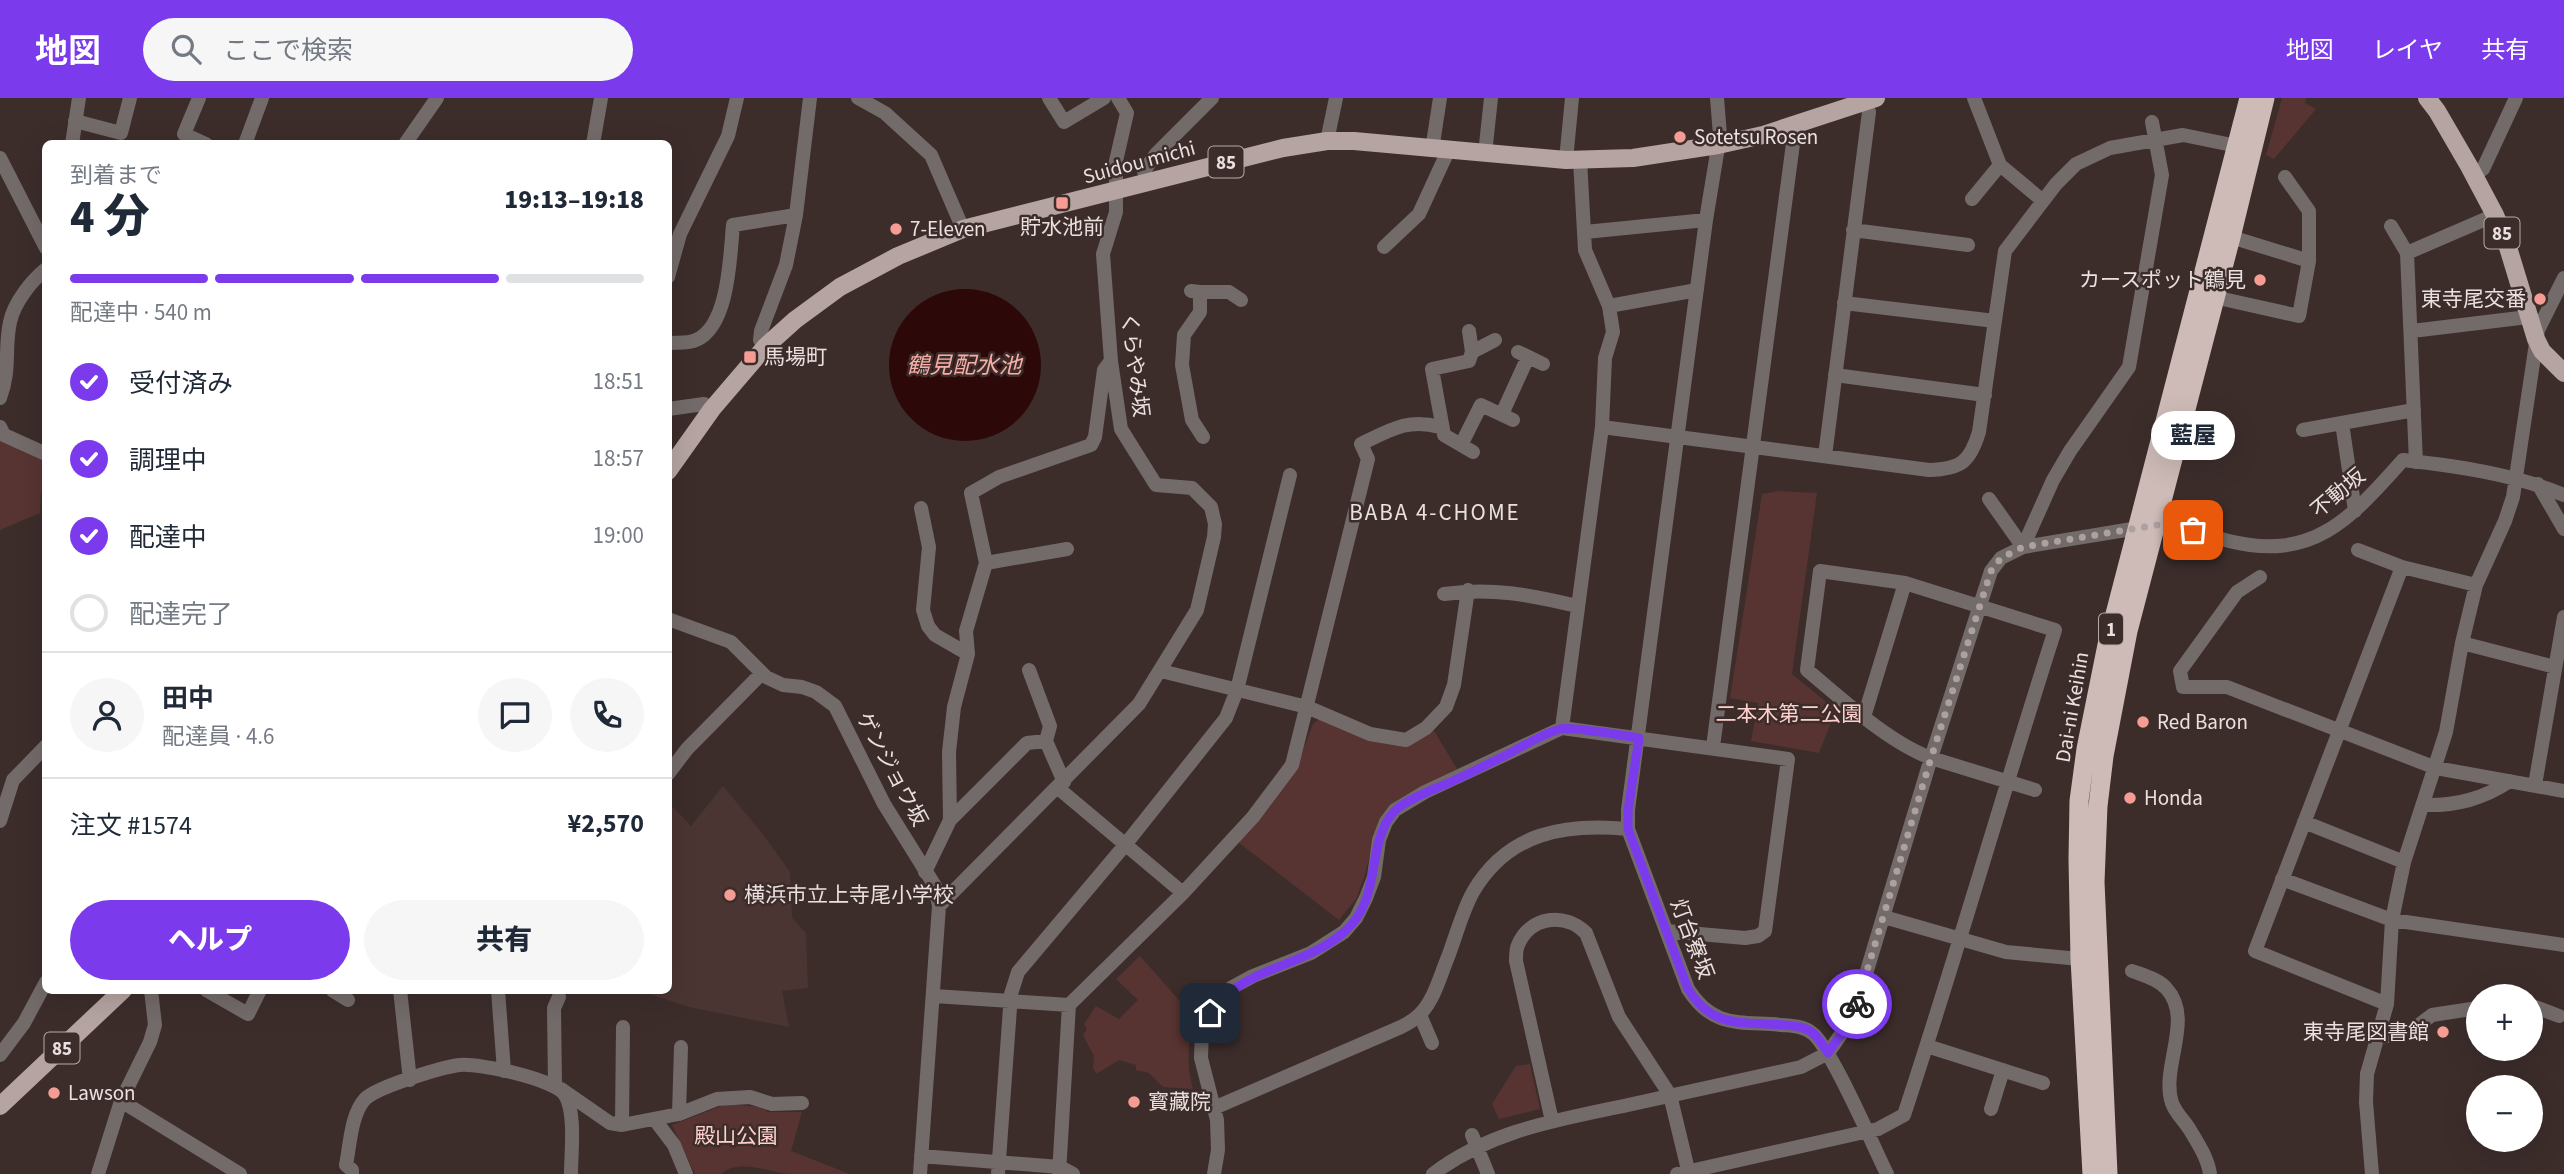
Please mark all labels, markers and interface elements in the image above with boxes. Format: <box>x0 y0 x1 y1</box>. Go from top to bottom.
search box <box>143 18 633 81</box>
text: 地図 <box>35 28 101 75</box>
icon: search <box>167 30 205 68</box>
text: ここで検索 <box>223 32 353 69</box>
text: 地図 <box>2286 33 2334 68</box>
text: レイヤ <box>2372 33 2443 68</box>
text: 共有 <box>2481 33 2529 68</box>
place label: Sotetsu Rosen <box>1694 122 1818 152</box>
marker: Sotetsu Rosen <box>1672 129 1688 145</box>
street label: Suidou michi <box>1079 133 1199 191</box>
road number: 85 <box>1208 146 1244 178</box>
text: 到着まで <box>70 159 162 192</box>
text: 19:13–19:18 <box>504 181 644 218</box>
text: 4 分 <box>70 185 150 250</box>
marker: 貯水池前 <box>1054 195 1070 211</box>
place label: 貯水池前 <box>1020 212 1104 242</box>
place label: 7-Eleven <box>910 214 986 244</box>
road number: 85 <box>2484 217 2520 248</box>
marker: 7-Eleven <box>888 221 904 237</box>
place label: カースポット鶴見 <box>2079 265 2246 295</box>
marker: カースポット鶴見 <box>2252 272 2268 288</box>
place label: 東寺尾交番 <box>2421 284 2526 314</box>
marker: 東寺尾交番 <box>2532 291 2548 307</box>
text: 配達中 · 540 m <box>70 296 212 329</box>
street label: くらやみ坂 <box>1114 311 1156 419</box>
place label: 馬場町 <box>764 342 827 372</box>
marker: 馬場町 <box>742 349 758 365</box>
water label: 鶴見配水池 <box>907 349 1024 382</box>
icon: check <box>70 363 108 401</box>
text: 受付済み <box>129 365 233 402</box>
text: 18:51 <box>593 365 644 398</box>
callout: 藍屋 <box>2151 411 2235 460</box>
text: 藍屋 <box>2170 419 2216 452</box>
icon: check <box>70 440 108 478</box>
text: 調理中 <box>129 442 207 479</box>
text: 18:57 <box>593 442 644 475</box>
street label: 不動坂 <box>2304 461 2372 525</box>
district label: BABA 4-CHOME <box>1349 496 1521 529</box>
pin <box>2163 500 2223 560</box>
icon: bag <box>2174 511 2212 549</box>
icon: check <box>70 517 108 555</box>
text: 配達中 <box>129 519 207 556</box>
text: 19:00 <box>593 519 644 552</box>
text: 配達完了 <box>129 596 233 633</box>
road number: 1 <box>2099 614 2123 644</box>
street label: Dai-ni Keihin <box>2048 649 2096 765</box>
button: person <box>70 678 144 752</box>
button: chat <box>478 678 552 752</box>
button: phone <box>570 678 644 752</box>
text: 田中 <box>162 680 214 717</box>
park label: 二本木第二公園 <box>1716 699 1863 729</box>
street label: ゲンジョウ坂 <box>849 706 935 832</box>
place label: Red Baron <box>2157 707 2248 737</box>
marker: Red Baron <box>2135 714 2151 730</box>
text: 配達員 · 4.6 <box>162 720 275 753</box>
place label: Honda <box>2144 783 2203 813</box>
marker: Honda <box>2122 790 2138 806</box>
text: ¥2,570 <box>568 805 644 842</box>
text: 注文 #1574 <box>70 807 192 844</box>
place label: 横浜市立上寺尾小学校 <box>744 880 954 910</box>
marker: 横浜市立上寺尾小学校 <box>722 887 738 903</box>
street label: 灯台寮坂 <box>1663 894 1721 984</box>
button: ヘルプ <box>70 900 350 980</box>
button: 共有 <box>364 900 644 980</box>
courier <box>1822 969 1892 1039</box>
pin <box>1180 983 1240 1043</box>
map controls <box>2466 984 2543 1152</box>
button: + <box>2466 984 2543 1061</box>
icon: bike <box>1838 985 1876 1023</box>
icon: home <box>1191 994 1229 1032</box>
place label: 東寺尾図書館 <box>2303 1017 2429 1047</box>
marker: 東寺尾図書館 <box>2435 1024 2451 1040</box>
road number: 85 <box>44 1032 80 1064</box>
button: − <box>2466 1075 2543 1152</box>
place label: Lawson <box>68 1078 136 1108</box>
marker: Lawson <box>46 1085 62 1101</box>
place label: 寳藏院 <box>1148 1087 1211 1117</box>
marker: 寳藏院 <box>1126 1094 1142 1110</box>
park label: 殿山公園 <box>694 1121 778 1151</box>

